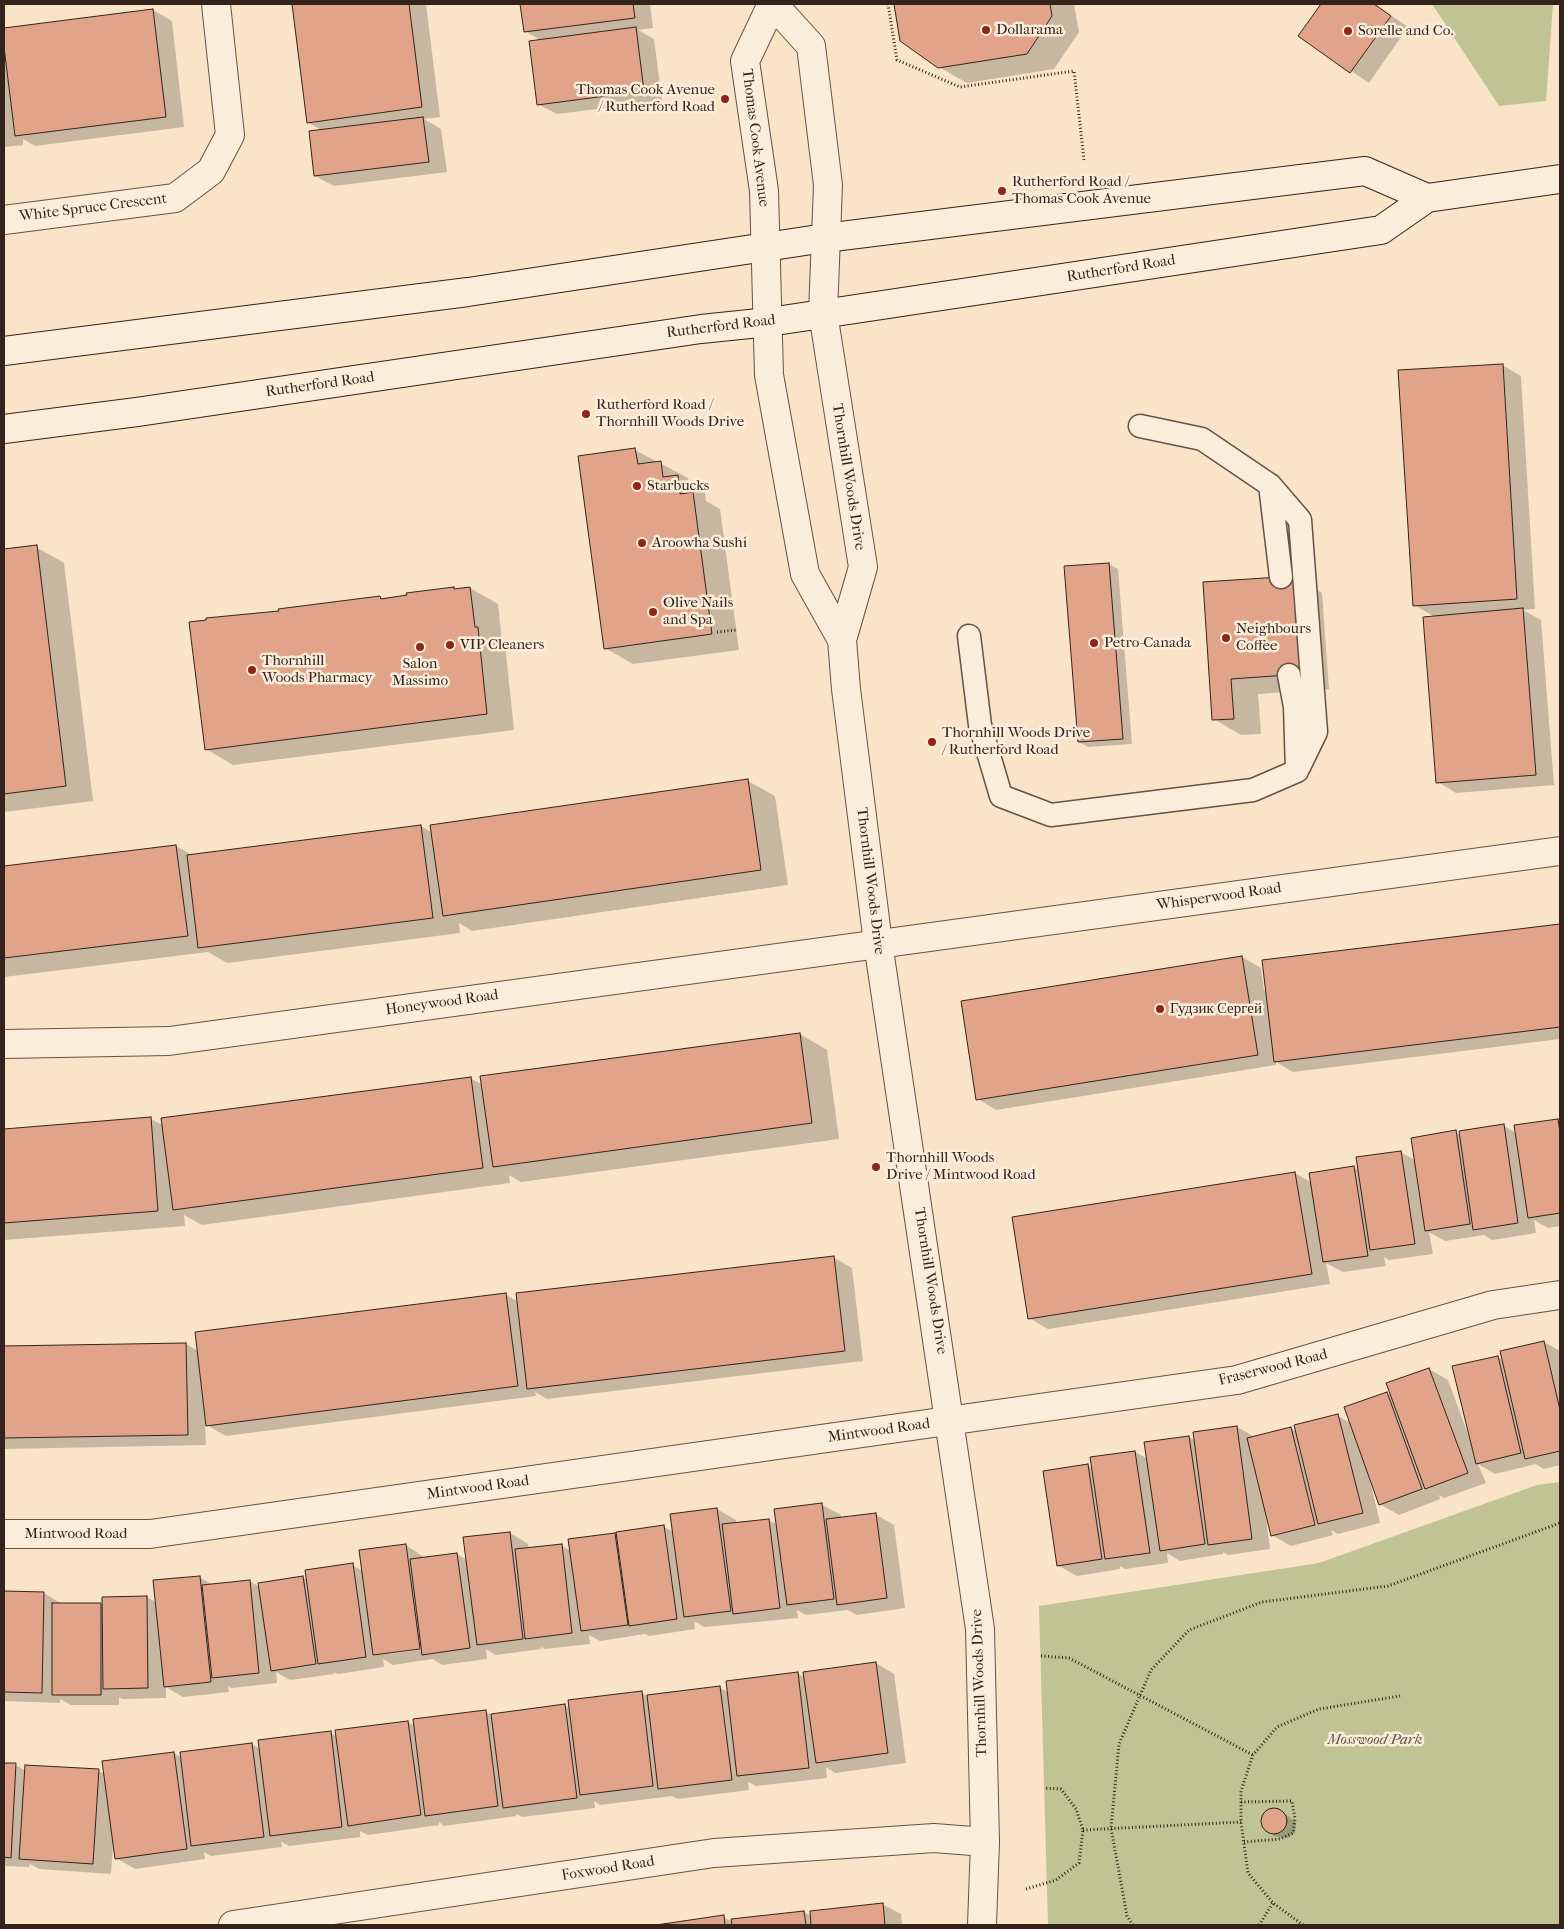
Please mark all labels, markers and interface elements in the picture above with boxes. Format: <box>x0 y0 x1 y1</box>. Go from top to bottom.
place label: Dollarama <box>996 21 1063 39</box>
place label: Sorelle and Co. <box>1358 22 1453 40</box>
marker: Dollarama <box>980 24 992 36</box>
marker: Sorelle and Co. <box>1342 25 1354 37</box>
street label: Thomas Cook Avenue <box>738 68 772 208</box>
place label: Thomas Cook Avenue / Rutherford Road <box>576 81 715 116</box>
marker: Thomas Cook Avenue / Rutherford Road <box>719 93 731 105</box>
place label: Rutherford Road / Thomas Cook Avenue <box>1012 173 1151 208</box>
marker: Rutherford Road / Thomas Cook Avenue <box>996 185 1008 197</box>
street label: White Spruce Crescent <box>18 190 168 226</box>
street label: Rutherford Road <box>1065 252 1177 286</box>
street label: Rutherford Road <box>665 311 777 343</box>
street label: Rutherford Road <box>264 368 376 402</box>
place label: Rutherford Road / Thornhill Woods Drive <box>596 396 744 431</box>
street label: Thornhill Woods Drive <box>828 402 868 552</box>
marker: Rutherford Road / Thornhill Woods Drive <box>580 408 592 420</box>
place label: Starbucks <box>647 477 709 495</box>
marker: Starbucks <box>631 480 643 492</box>
place label: Aroowha Sushi <box>652 534 747 552</box>
marker: Aroowha Sushi <box>636 537 648 549</box>
place label: Olive Nails and Spa <box>663 594 733 629</box>
marker: Olive Nails and Spa <box>647 606 659 618</box>
place label: Neighbours Coffee <box>1236 620 1311 655</box>
marker: Neighbours Coffee <box>1220 632 1232 644</box>
place label: Petro-Canada <box>1104 634 1191 652</box>
place label: VIP Cleaners <box>460 636 544 654</box>
marker: Petro-Canada <box>1088 637 1100 649</box>
marker: VIP Cleaners <box>444 639 456 651</box>
marker: Salon Massimo <box>414 641 426 653</box>
place label: Thornhill Woods Pharmacy <box>262 652 373 687</box>
place label: Salon Massimo <box>392 655 448 690</box>
marker: Thornhill Woods Pharmacy <box>246 664 258 676</box>
place label: Thornhill Woods Drive / Rutherford Road <box>942 724 1090 759</box>
marker: Thornhill Woods Drive / Rutherford Road <box>926 736 938 748</box>
street label: Thornhill Woods Drive <box>852 806 888 956</box>
street label: Whisperwood Road <box>1155 879 1283 915</box>
street label: Honeywood Road <box>384 986 500 1020</box>
place label: Гудзик Сергей <box>1170 1000 1262 1018</box>
marker: Гудзик Сергей <box>1154 1003 1166 1015</box>
place label: Thornhill Woods Drive / Mintwood Road <box>886 1149 1036 1184</box>
marker: Thornhill Woods Drive / Mintwood Road <box>870 1161 882 1173</box>
street label: Thornhill Woods Drive <box>910 1206 950 1356</box>
street label: Fraserwood Road <box>1217 1346 1329 1390</box>
street label: Mintwood Road <box>827 1415 931 1447</box>
street label: Mintwood Road <box>426 1472 530 1504</box>
street label: Mintwood Road <box>25 1525 127 1543</box>
street label: Thornhill Woods Drive <box>968 1609 992 1757</box>
park label: Mosswood Park <box>1328 1731 1422 1749</box>
street label: Foxwood Road <box>560 1853 656 1885</box>

